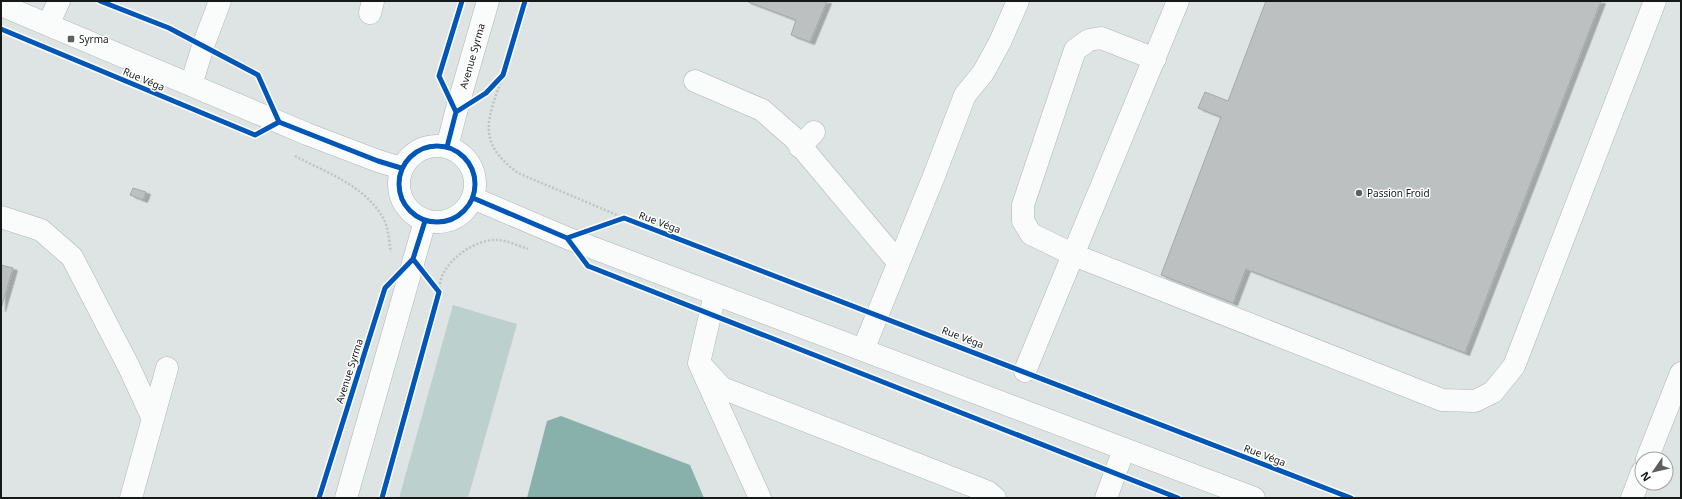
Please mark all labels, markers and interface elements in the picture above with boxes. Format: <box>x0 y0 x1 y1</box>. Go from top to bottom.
street label: Avenue Syrma <box>456 22 488 90</box>
place label: Syrma <box>79 32 109 46</box>
marker: Syrma <box>66 34 76 44</box>
street label: Rue Véga <box>121 64 167 94</box>
place label: Passion Froid <box>1367 186 1430 200</box>
marker: Passion Froid <box>1354 188 1364 198</box>
street label: Rue Véga <box>637 208 683 236</box>
street label: Rue Véga <box>940 323 986 351</box>
street label: Avenue Syrma <box>332 337 366 405</box>
street label: Rue Véga <box>1242 441 1288 469</box>
north arrow <box>1634 451 1674 491</box>
text: N <box>1637 469 1654 485</box>

